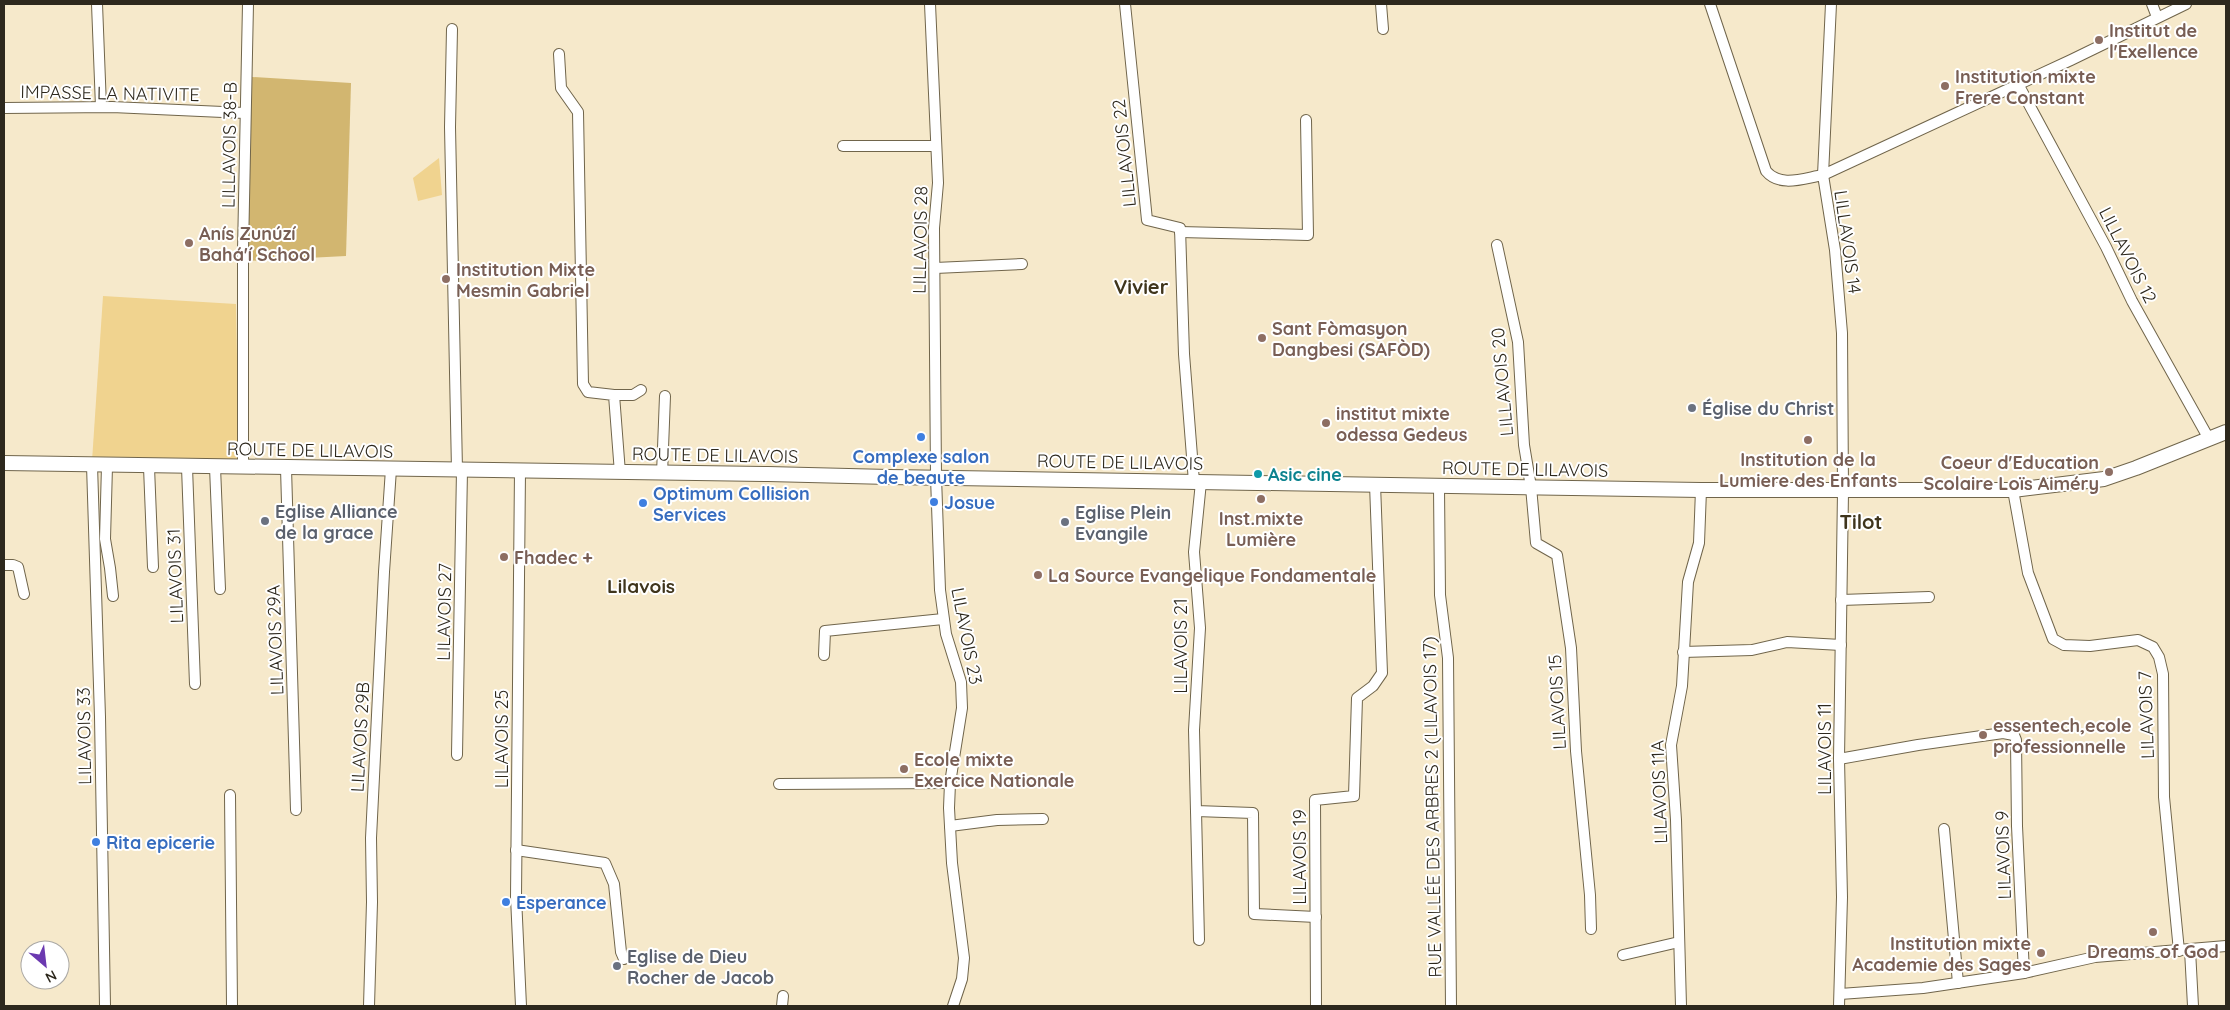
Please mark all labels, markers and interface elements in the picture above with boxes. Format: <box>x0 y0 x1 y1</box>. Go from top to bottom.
place label: Institut de l'Exellence <box>2109 19 2198 63</box>
marker: Institut de l'Exellence <box>2093 34 2105 46</box>
place label: Institution mixte Frere Constant <box>1955 65 2096 109</box>
street label: IMPASSE LA NATIVITE <box>20 80 200 106</box>
marker: Institution mixte Frere Constant <box>1939 80 1951 92</box>
street label: LILLAVOIS 38-B <box>216 82 242 208</box>
street label: LILLAVOIS 22 <box>1107 98 1141 208</box>
street label: LILLAVOIS 28 <box>908 186 932 294</box>
street label: LILLAVOIS 14 <box>1829 189 1867 295</box>
street label: LILLAVOIS 12 <box>2094 203 2162 307</box>
place label: Anís Zunúzí Bahá'í School <box>199 222 315 266</box>
marker: Anís Zunúzí Bahá'í School <box>183 237 195 249</box>
place label: Institution Mixte Mesmin Gabriel <box>456 258 595 302</box>
marker: Institution Mixte Mesmin Gabriel <box>440 273 452 285</box>
district label: Vivier <box>1114 274 1169 299</box>
place label: Sant Fòmasyon Dangbesi (SAFÒD) <box>1272 317 1430 361</box>
street label: LILLAVOIS 20 <box>1486 327 1518 437</box>
marker: Sant Fòmasyon Dangbesi (SAFÒD) <box>1256 332 1268 344</box>
place label: Église du Christ <box>1702 397 1834 420</box>
place label: institut mixte odessa Gedeus <box>1336 402 1468 446</box>
marker: Église du Christ <box>1686 402 1698 414</box>
marker: institut mixte odessa Gedeus <box>1320 417 1332 429</box>
marker: Complexe salon de beaute <box>915 431 927 443</box>
marker: Institution de la Lumiere des Enfants <box>1802 434 1814 446</box>
street label: ROUTE DE LILAVOIS <box>227 437 393 463</box>
street label: ROUTE DE LILAVOIS <box>632 442 798 468</box>
place label: Complexe salon de beaute <box>853 445 989 489</box>
place label: Institution de la Lumiere des Enfants <box>1719 448 1897 492</box>
street label: ROUTE DE LILAVOIS <box>1037 449 1203 475</box>
place label: Coeur d'Education Scolaire Loïs Aiméry <box>1924 451 2099 495</box>
street label: ROUTE DE LILAVOIS <box>1442 456 1608 482</box>
place label: Asic cine <box>1268 463 1342 486</box>
marker: Coeur d'Education Scolaire Loïs Aiméry <box>2103 466 2115 478</box>
marker: Asic cine <box>1252 468 1264 480</box>
place label: Optimum Collision Services <box>653 482 810 526</box>
place label: Josue <box>944 491 995 514</box>
marker: Inst.mixte Lumière <box>1255 493 1267 505</box>
marker: Josue <box>928 496 940 508</box>
marker: Optimum Collision Services <box>637 497 649 509</box>
place label: Eglise Alliance de la grace <box>275 500 398 544</box>
place label: Eglise Plein Evangile <box>1075 501 1171 545</box>
place label: Inst.mixte Lumière <box>1219 507 1303 551</box>
district label: Tilot <box>1839 509 1883 534</box>
marker: Eglise Alliance de la grace <box>259 515 271 527</box>
marker: Eglise Plein Evangile <box>1059 516 1071 528</box>
street label: LILAVOIS 31 <box>162 528 188 624</box>
place label: Fhadec + <box>514 546 593 569</box>
marker: Fhadec + <box>498 551 510 563</box>
street label: LILAVOIS 27 <box>432 563 456 661</box>
place label: La Source Evangelique Fondamentale <box>1048 564 1376 587</box>
marker: La Source Evangelique Fondamentale <box>1032 569 1044 581</box>
district label: Lilavois <box>607 574 675 598</box>
street label: LILAVOIS 29A <box>262 584 288 696</box>
street label: LILAVOIS 23 <box>946 586 988 686</box>
street label: LILAVOIS 21 <box>1169 598 1192 694</box>
street label: RUE VALLÉE DES ARBRES 2 (LILAVOIS 17) <box>1418 636 1446 978</box>
street label: LILAVOIS 15 <box>1543 654 1571 750</box>
street label: LILAVOIS 7 <box>2133 671 2159 759</box>
street label: LILAVOIS 29B <box>346 681 374 793</box>
street label: LILAVOIS 33 <box>72 687 96 785</box>
street label: LILAVOIS 25 <box>490 690 513 788</box>
street label: LILAVOIS 11 <box>1813 703 1836 795</box>
place label: essentech,ecole professionnelle <box>1993 714 2132 758</box>
marker: essentech,ecole professionnelle <box>1977 729 1989 741</box>
street label: LILAVOIS 11A <box>1646 739 1672 844</box>
place label: Ecole mixte Exercice Nationale <box>914 748 1074 792</box>
marker: Ecole mixte Exercice Nationale <box>898 763 910 775</box>
street label: LILAVOIS 19 <box>1288 809 1311 905</box>
street label: LILAVOIS 9 <box>1990 810 2016 900</box>
place label: Rita epicerie <box>106 831 215 854</box>
marker: Rita epicerie <box>90 836 102 848</box>
place label: Esperance <box>516 891 607 914</box>
marker: Esperance <box>500 896 512 908</box>
marker: Dreams of God <box>2147 926 2159 938</box>
place label: Institution mixte Academie des Sages <box>1852 932 2031 976</box>
north arrow <box>20 940 70 990</box>
place label: Dreams of God <box>2087 940 2219 963</box>
place label: Eglise de Dieu Rocher de Jacob <box>627 945 774 989</box>
marker: Institution mixte Academie des Sages <box>2035 947 2047 959</box>
marker: Eglise de Dieu Rocher de Jacob <box>611 960 623 972</box>
text: N <box>42 966 60 987</box>

